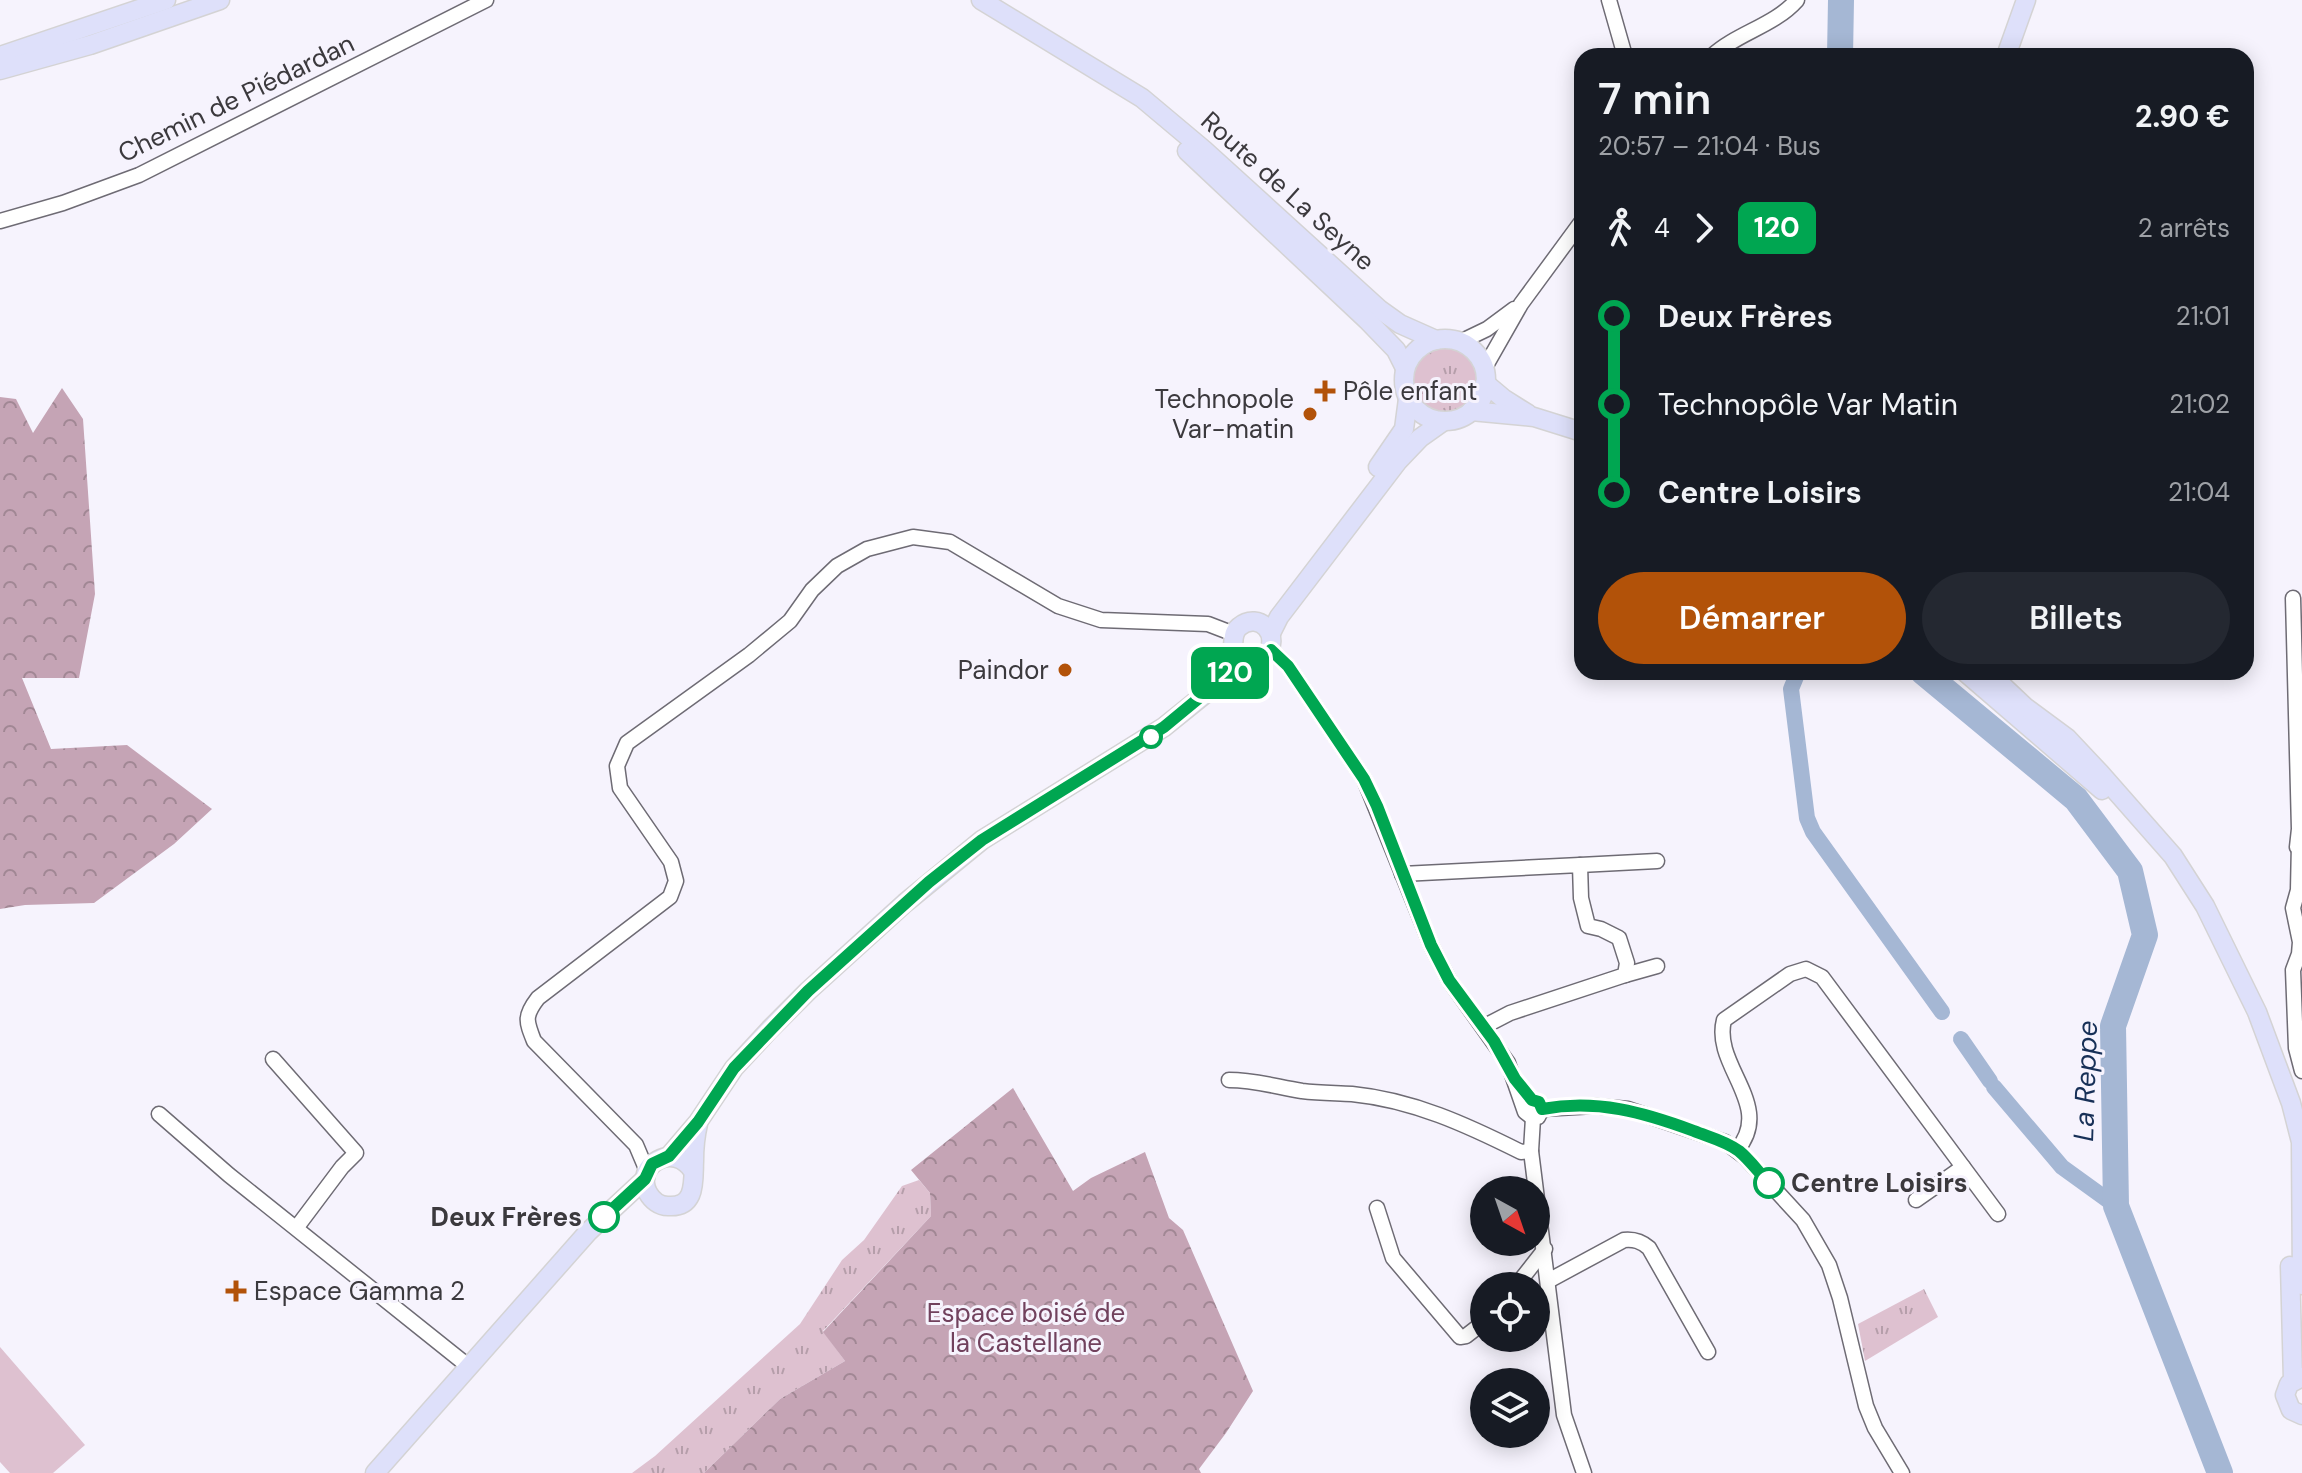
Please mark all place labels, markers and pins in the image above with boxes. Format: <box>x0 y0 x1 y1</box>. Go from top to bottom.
place label: Pôle enfant <box>1343 374 1478 408</box>
marker: Pôle enfant <box>1314 380 1336 402</box>
place label: Technopole Var-matin <box>1155 382 1294 446</box>
marker: Technopole Var-matin <box>1301 405 1319 423</box>
place label: Paindor <box>958 653 1049 687</box>
marker: Paindor <box>1056 661 1074 679</box>
unlabelled marker <box>1140 726 1162 748</box>
place label: Centre Loisirs <box>1791 1166 1968 1200</box>
marker: Centre Loisirs <box>1754 1168 1784 1198</box>
place label: Deux Frères <box>431 1200 582 1234</box>
marker: Deux Frères <box>589 1202 619 1232</box>
place label: Espace Gamma 2 <box>254 1274 465 1308</box>
marker: Espace Gamma 2 <box>225 1280 247 1302</box>

